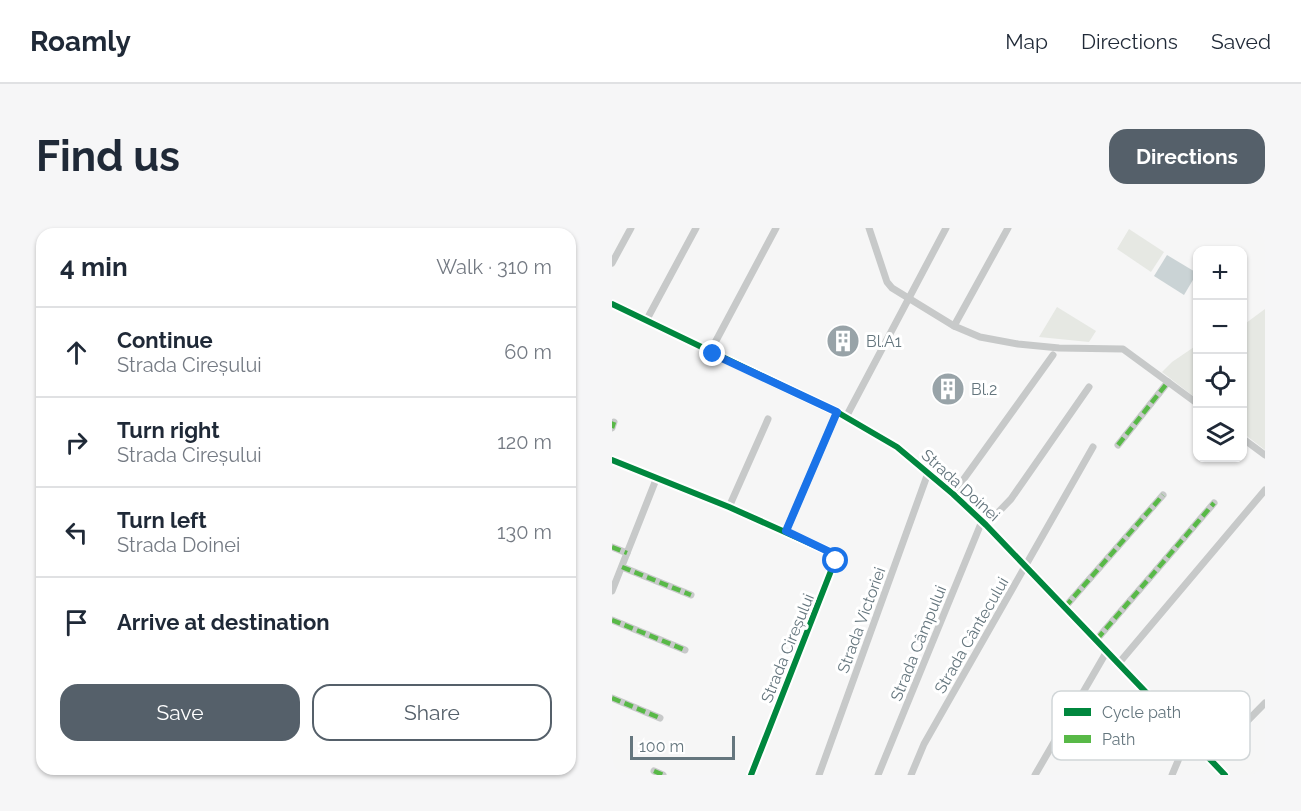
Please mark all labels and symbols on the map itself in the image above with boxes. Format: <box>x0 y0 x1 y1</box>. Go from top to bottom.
building icon: Bl.A1 <box>825 323 861 359</box>
place label: Bl.A1 <box>866 332 902 351</box>
route end <box>699 340 725 366</box>
building icon: Bl.2 <box>930 371 966 407</box>
place label: Bl.2 <box>971 380 997 399</box>
street label: Strada Doinei <box>918 445 1004 525</box>
route start <box>822 547 848 573</box>
street label: Strada Victoriei <box>834 565 889 676</box>
street label: Strada Cântecului <box>930 574 1012 697</box>
street label: Strada Câmpului <box>887 583 950 704</box>
street label: Strada Cireșului <box>757 591 818 705</box>
legend <box>1052 691 1250 760</box>
text: Cycle path <box>1102 703 1181 722</box>
text: Path <box>1102 730 1135 749</box>
scale bar <box>630 733 735 760</box>

